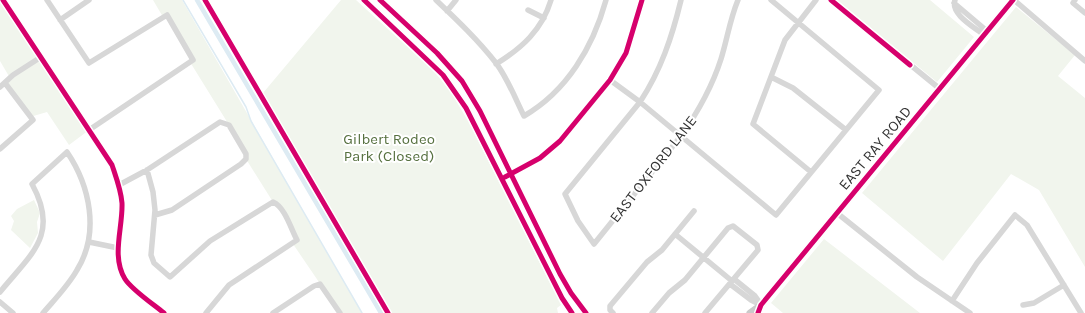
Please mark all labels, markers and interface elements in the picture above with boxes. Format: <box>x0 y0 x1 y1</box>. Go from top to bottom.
street label: EAST RAY ROAD <box>835 102 915 194</box>
street label: EAST OXFORD LANE <box>606 112 700 226</box>
park label: Gilbert Rodeo Park (Closed) <box>343 130 435 165</box>

